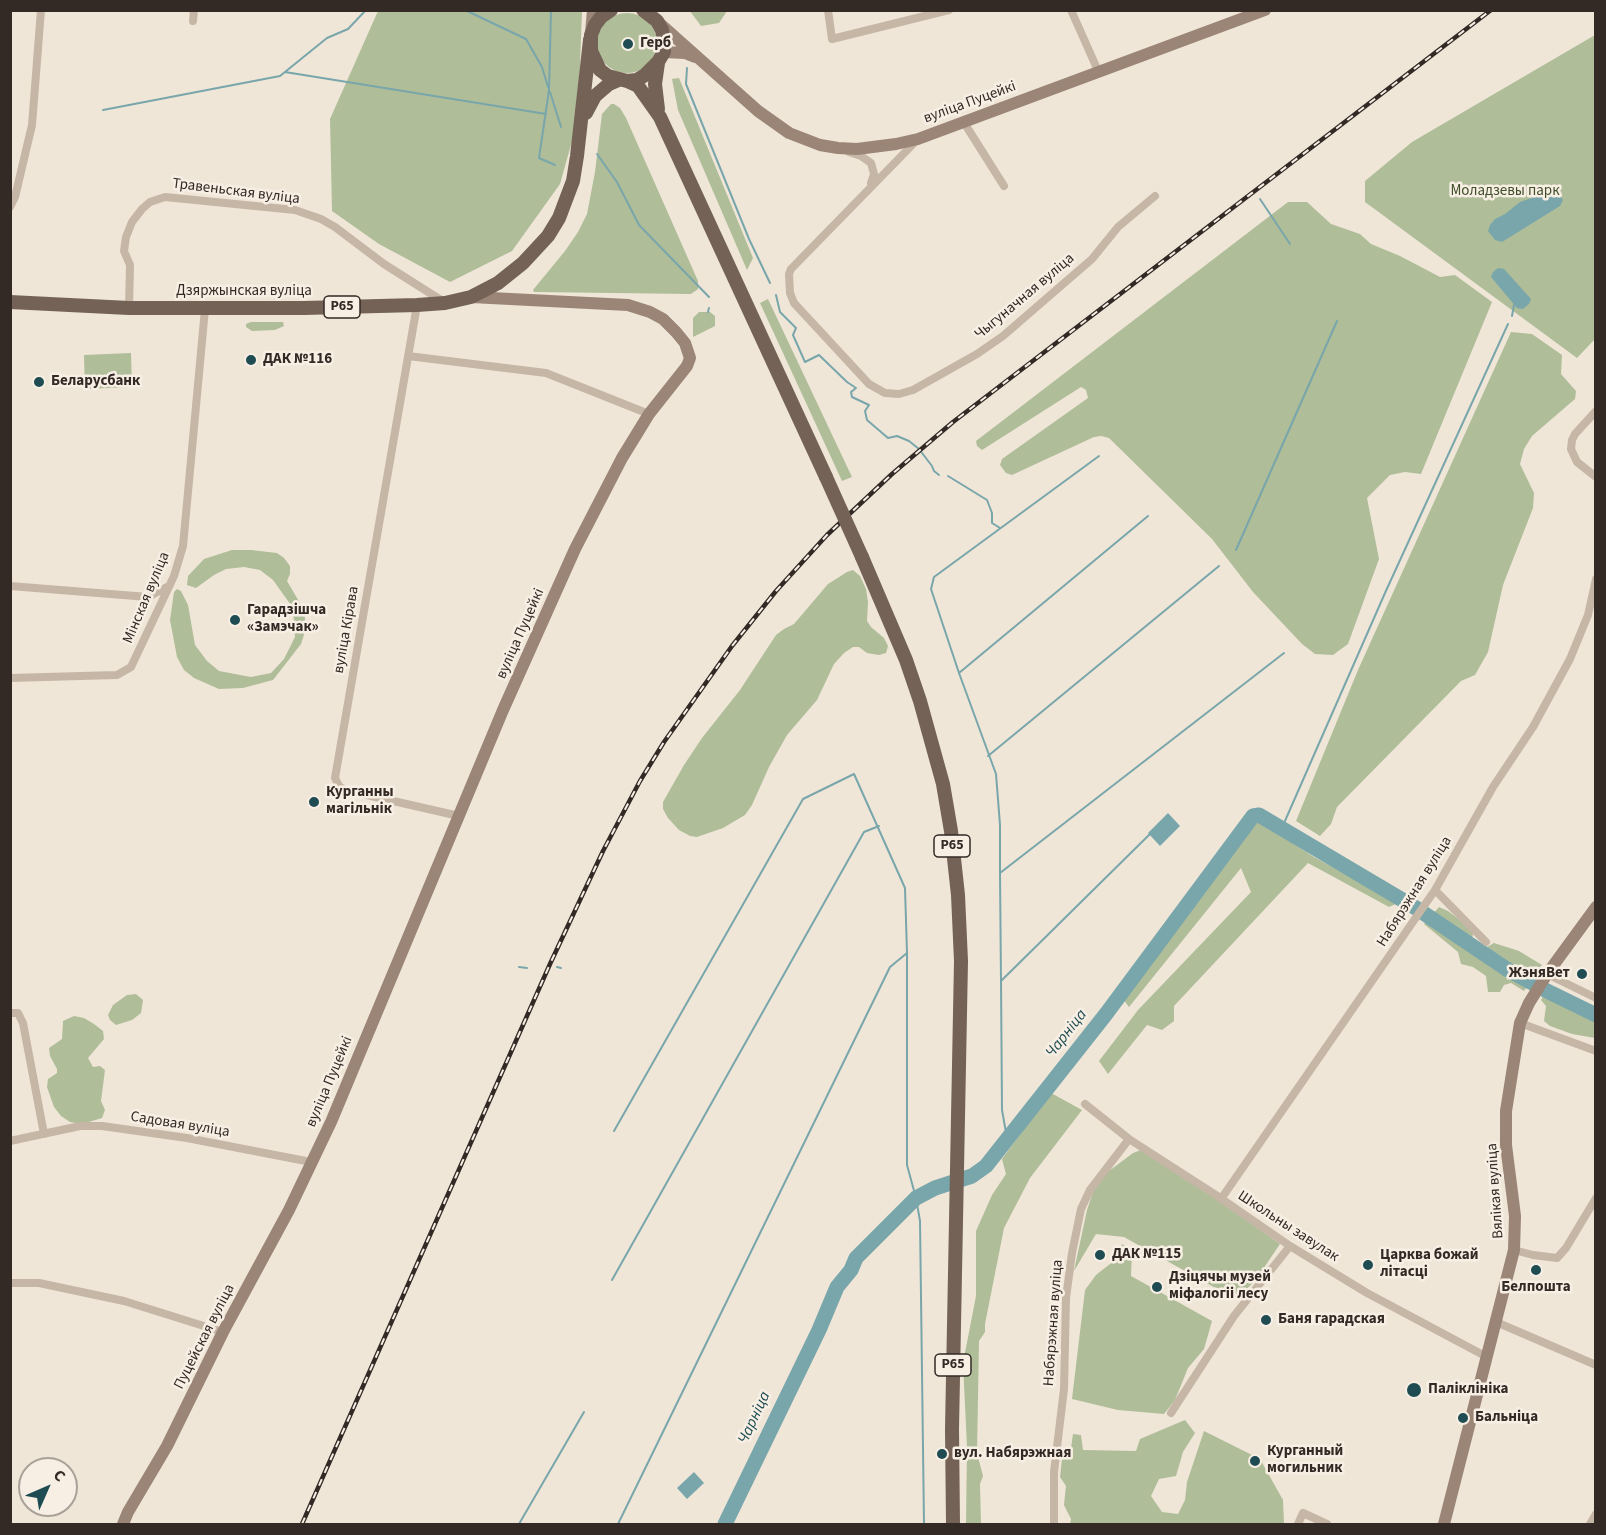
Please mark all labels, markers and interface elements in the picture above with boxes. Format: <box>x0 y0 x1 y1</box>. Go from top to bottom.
place label: Герб <box>640 35 671 53</box>
marker: Герб <box>621 37 635 51</box>
street label: вуліца Пуцейкі <box>921 78 1019 128</box>
street label: Травеньская вуліца <box>171 175 301 209</box>
park label: Моладзевы парк <box>1450 183 1560 201</box>
street label: Чыгуначная вуліца <box>971 250 1079 344</box>
street label: Дзяржынская вуліца <box>176 283 312 301</box>
road number: Р65 <box>324 296 360 318</box>
place label: ДАК №116 <box>263 351 332 369</box>
marker: ДАК №116 <box>244 353 258 367</box>
place label: Беларусбанк <box>51 373 140 391</box>
marker: Беларусбанк <box>32 375 46 389</box>
street label: Мінская вуліца <box>120 550 174 646</box>
street label: вуліца Кірава <box>330 585 364 675</box>
street label: вуліца Пуцейкі <box>493 586 549 682</box>
place label: Гарадзішча «Замэчак» <box>247 602 326 637</box>
marker: Гарадзішча «Замэчак» <box>228 613 242 627</box>
place label: Курганны магільнік <box>326 784 394 819</box>
marker: Курганны магільнік <box>307 795 321 809</box>
street label: Набярэжная вуліца <box>1374 833 1456 951</box>
road number: Р65 <box>934 835 970 857</box>
place label: ЖэняВет <box>1509 965 1570 983</box>
marker: ЖэняВет <box>1575 967 1589 981</box>
water label: Чарніца <box>1042 1006 1092 1062</box>
street label: вуліца Пуцейкі <box>303 1034 357 1130</box>
street label: Садовая вуліца <box>129 1108 231 1142</box>
street label: Вялікая вуліца <box>1484 1143 1508 1239</box>
street label: Школьны завулак <box>1234 1188 1342 1266</box>
place label: ДАК №115 <box>1112 1246 1181 1264</box>
place label: Царква божай літасці <box>1380 1247 1479 1282</box>
marker: ДАК №115 <box>1093 1248 1107 1262</box>
marker: Царква божай літасці <box>1361 1258 1375 1272</box>
street label: Набярэжная вуліца <box>1041 1259 1067 1387</box>
marker: Белпошта <box>1529 1263 1543 1277</box>
place label: Дзіцячы музей міфалогіі лесу <box>1169 1269 1271 1304</box>
place label: Белпошта <box>1501 1279 1571 1297</box>
marker: Дзіцячы музей міфалогіі лесу <box>1150 1280 1164 1294</box>
street label: Пуцейская вуліца <box>171 1281 239 1393</box>
place label: Баня гарадская <box>1278 1311 1385 1329</box>
marker: Баня гарадская <box>1259 1313 1273 1327</box>
road number: Р65 <box>935 1354 971 1376</box>
marker: Паліклініка <box>1405 1381 1423 1399</box>
place label: Паліклініка <box>1428 1381 1508 1399</box>
water label: Чарніца <box>735 1389 775 1447</box>
place label: Бальніца <box>1475 1409 1538 1427</box>
marker: Бальніца <box>1456 1411 1470 1425</box>
place label: Курганный могильник <box>1267 1443 1343 1478</box>
place label: вул. Набярэжная <box>954 1445 1071 1463</box>
marker: вул. Набярэжная <box>935 1447 949 1461</box>
marker: Курганный могильник <box>1248 1454 1262 1468</box>
north arrow <box>18 1457 78 1517</box>
text: С <box>48 1465 70 1487</box>

